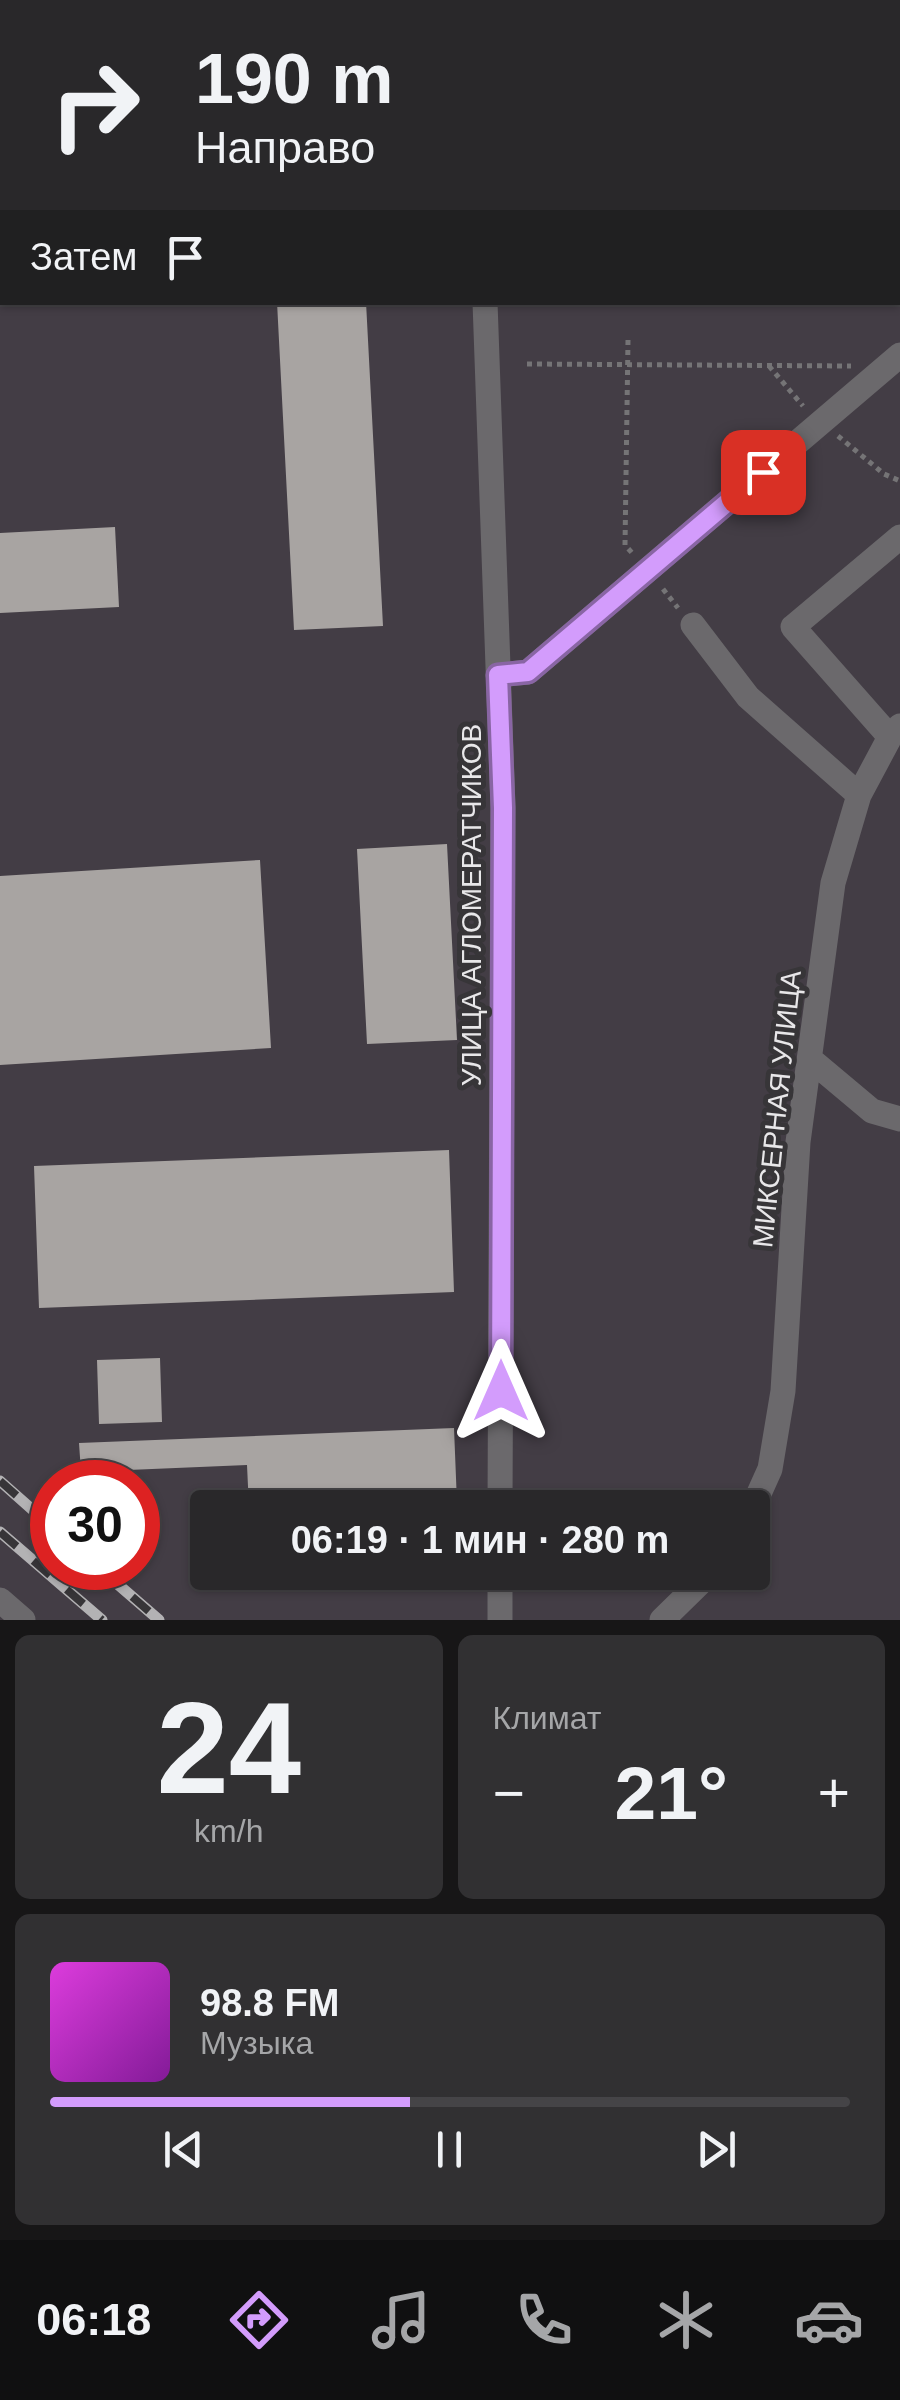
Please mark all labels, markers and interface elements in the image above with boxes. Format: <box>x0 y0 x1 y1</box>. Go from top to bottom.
icon: right <box>30 40 160 170</box>
text: 190 m <box>195 40 393 118</box>
text: Направо <box>195 122 375 173</box>
icon: arrive <box>158 230 213 285</box>
text: Затем <box>30 236 138 278</box>
pin <box>721 430 806 515</box>
icon: arrive <box>736 445 791 500</box>
street label: УЛИЦА АГЛОМЕРАТЧИКОВ <box>456 724 487 1086</box>
street label: МИКСЕРНАЯ УЛИЦА <box>747 968 807 1249</box>
position arrow <box>449 1339 553 1443</box>
speed limit sign: 30 <box>30 1460 160 1590</box>
text: 06:19 · 1 мин · 280 m <box>291 1519 669 1561</box>
text: 24 <box>156 1675 301 1821</box>
text: Климат <box>493 1700 601 1736</box>
text: 21° <box>615 1751 728 1835</box>
text: − <box>493 1762 525 1824</box>
text: + <box>818 1762 850 1824</box>
text: km/h <box>194 1813 263 1849</box>
text: 98.8 FM <box>200 1982 339 2024</box>
text: Музыка <box>200 2025 313 2061</box>
icon: previous <box>156 2122 211 2177</box>
icon: pause <box>422 2122 477 2177</box>
icon: next <box>689 2122 744 2177</box>
icon: directions <box>224 2285 294 2355</box>
icon: music <box>366 2285 436 2355</box>
icon: phone <box>509 2285 579 2355</box>
icon: climate <box>651 2285 721 2355</box>
icon: car <box>794 2285 864 2355</box>
text: 06:18 <box>36 2294 151 2345</box>

